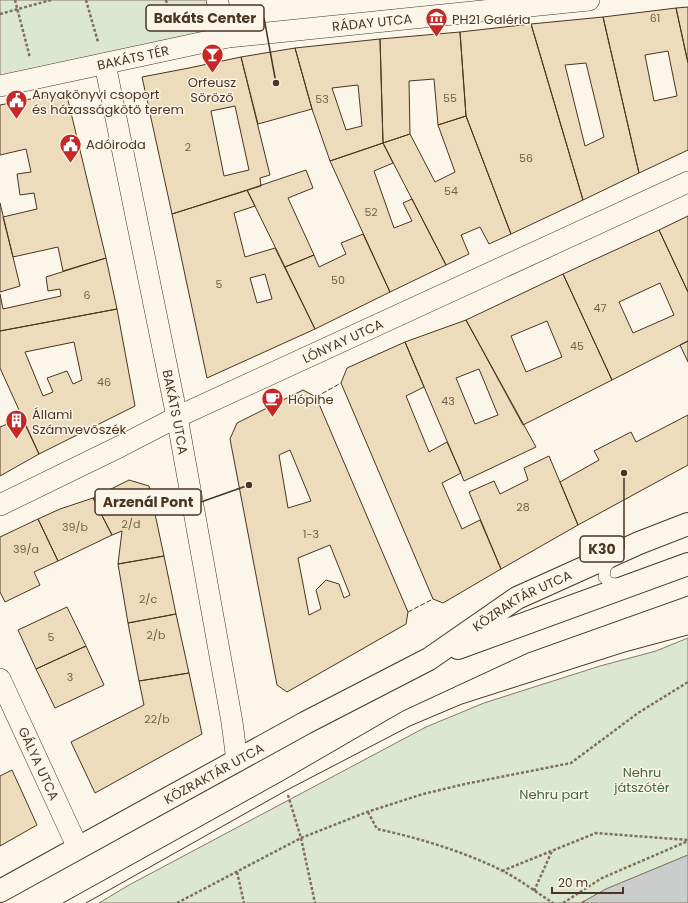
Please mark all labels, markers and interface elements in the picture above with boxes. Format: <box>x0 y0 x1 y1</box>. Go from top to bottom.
callout: Bakáts Center <box>146 5 264 31</box>
museum icon: PH21 Galéria <box>423 6 449 39</box>
text: Bakáts Center <box>154 8 256 28</box>
street label: RÁDAY UTCA <box>331 9 413 36</box>
place label: PH21 Galéria <box>452 10 531 29</box>
house number: 61 <box>650 10 660 26</box>
street label: BAKÁTS TÉR <box>95 40 171 74</box>
bar icon: Orfeusz Söröző <box>199 41 225 74</box>
place label: Orfeusz Söröző <box>188 73 236 107</box>
place label: Anyakönyvi csoport és házasságkötő terem <box>32 85 184 119</box>
public building icon: Anyakönyvi csoport és házasságkötő terem <box>3 88 29 121</box>
house number: 55 <box>443 90 457 106</box>
house number: 53 <box>315 91 329 107</box>
public building icon: Adóiroda <box>58 131 84 164</box>
place label: Adóiroda <box>86 135 146 154</box>
house number: 2 <box>185 139 191 155</box>
house number: 56 <box>519 150 533 166</box>
house number: 54 <box>444 183 458 199</box>
house number: 52 <box>364 204 378 220</box>
house number: 50 <box>331 272 345 288</box>
house number: 5 <box>216 276 223 292</box>
house number: 6 <box>84 287 91 303</box>
house number: 47 <box>594 300 606 316</box>
street label: LÓNYAY UTCA <box>299 314 386 368</box>
house number: 45 <box>570 338 584 354</box>
street label: BAKÁTS UTCA <box>158 368 193 456</box>
house number: 46 <box>97 374 111 390</box>
cafe icon: Hópihe <box>259 386 285 419</box>
place label: Hópihe <box>288 390 334 409</box>
house number: 43 <box>441 393 455 409</box>
place label: Állami Számvevőszék <box>32 405 126 439</box>
building icon: Állami Számvevőszék <box>3 408 29 441</box>
callout: Arzenál Pont <box>95 489 201 515</box>
text: Arzenál Pont <box>103 492 194 512</box>
house number: 28 <box>516 499 530 515</box>
house number: 2/d <box>122 516 141 532</box>
house number: 39/b <box>62 519 88 535</box>
house number: 1-3 <box>303 526 319 542</box>
callout: K30 <box>580 536 624 562</box>
text: K30 <box>588 539 616 559</box>
house number: 39/a <box>13 541 39 557</box>
street label: KÖZRAKTÁR UTCA <box>468 565 575 636</box>
house number: 2/c <box>139 591 157 607</box>
house number: 2/b <box>147 627 166 643</box>
house number: 5 <box>48 629 55 645</box>
house number: 3 <box>67 669 73 685</box>
house number: 22/b <box>144 711 170 727</box>
street label: GÁLYA UTCA <box>14 724 64 803</box>
street label: KÖZRAKTÁR UTCA <box>160 738 267 808</box>
park label: Nehru játszótér <box>613 763 670 797</box>
park label: Nehru part <box>519 785 589 804</box>
scale bar <box>552 869 623 895</box>
text: 20 m <box>558 874 588 891</box>

